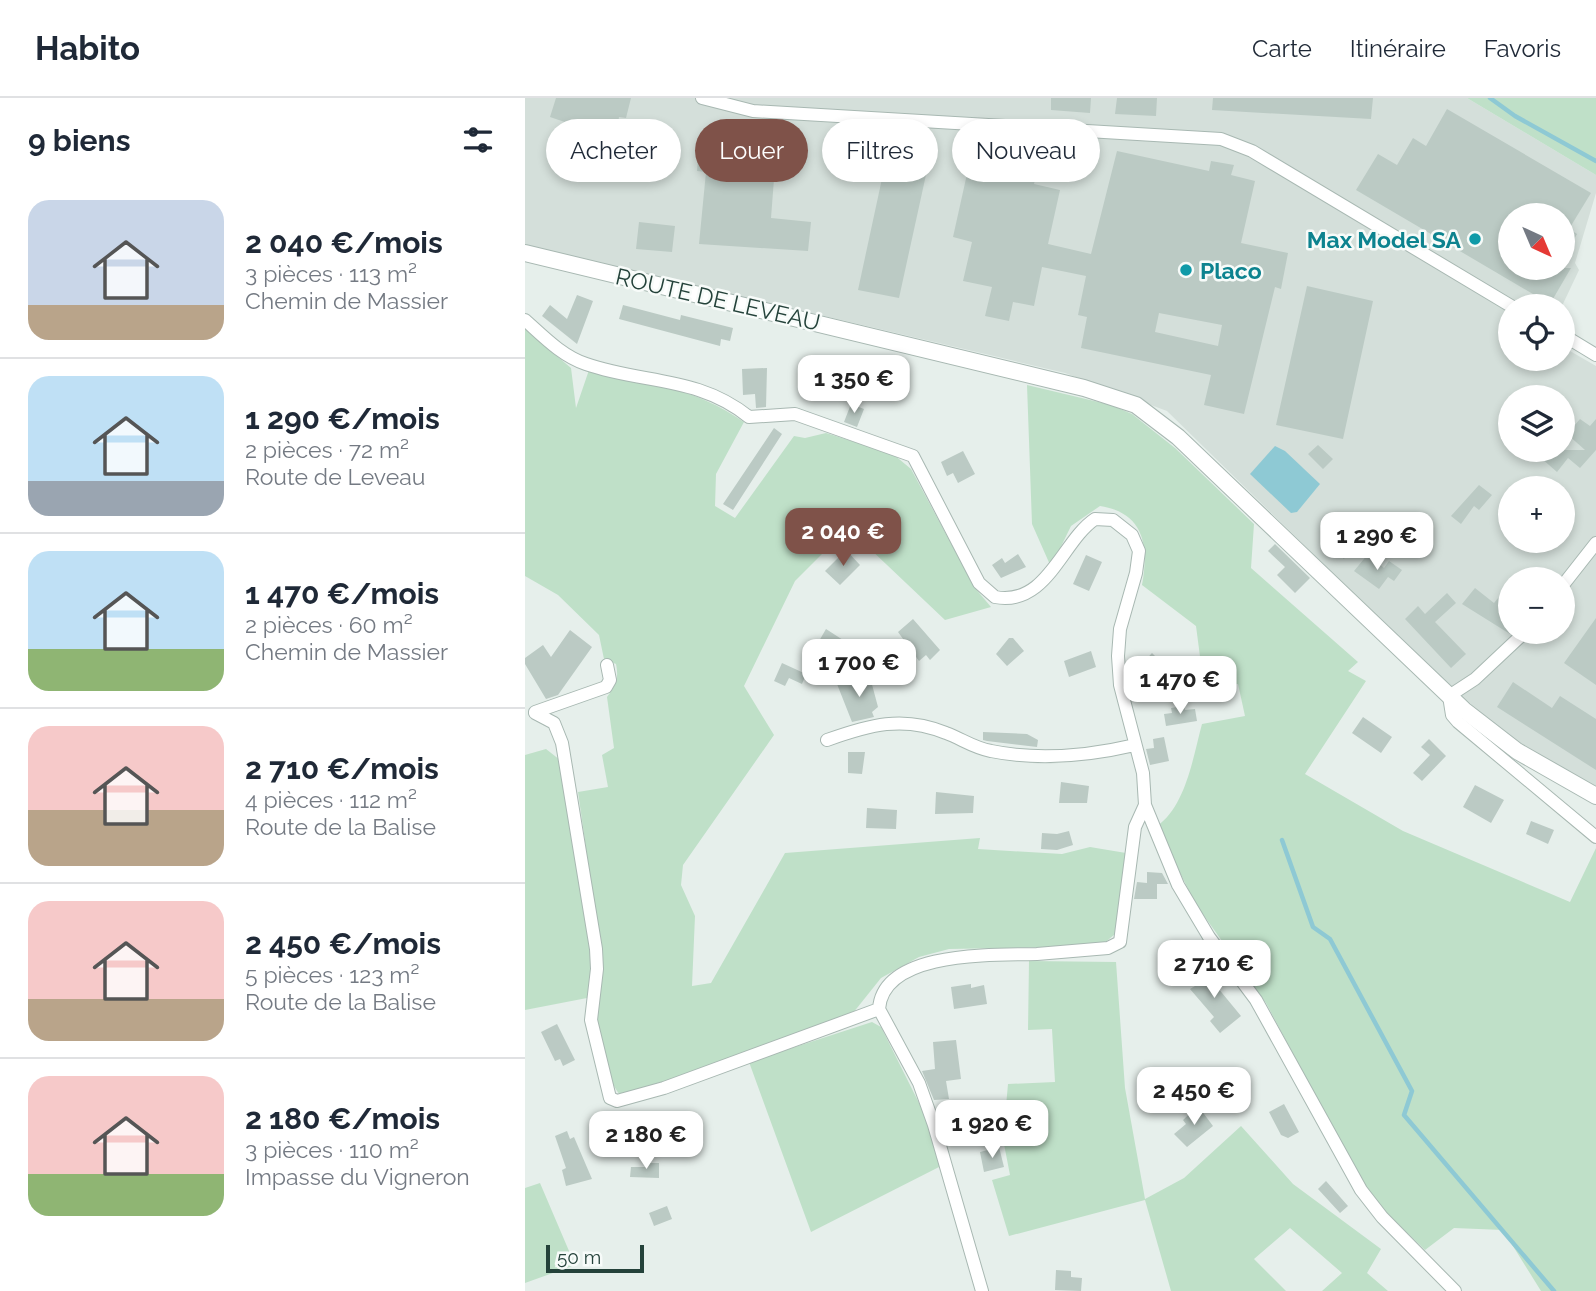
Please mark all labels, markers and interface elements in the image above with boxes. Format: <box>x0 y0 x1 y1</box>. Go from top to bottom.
text: Habito <box>35 29 140 68</box>
text: Carte <box>1252 34 1312 63</box>
text: Itinéraire <box>1350 34 1446 63</box>
text: Favoris <box>1484 34 1561 63</box>
chip: Acheter <box>546 119 681 182</box>
chip: Louer <box>695 119 808 182</box>
chip: Filtres <box>822 119 938 182</box>
chip: Nouveau <box>952 119 1100 182</box>
icon: filters <box>459 121 497 159</box>
text: 9 biens <box>28 123 130 158</box>
north arrow <box>1498 203 1575 280</box>
map controls <box>1498 203 1575 644</box>
text: 2 040 €/mois <box>245 225 443 260</box>
place label: Max Model SA <box>1307 226 1462 253</box>
icon: home <box>84 228 168 312</box>
marker: Max Model SA <box>1467 231 1483 247</box>
place label: Placo <box>1200 257 1262 284</box>
text: 3 pièces · 113 m² <box>245 260 417 287</box>
street label: ROUTE DE LEVEAU <box>613 262 823 336</box>
marker: Placo <box>1178 262 1194 278</box>
text: Chemin de Massier <box>245 287 448 314</box>
button: locate <box>1498 294 1575 371</box>
pin: 1 350 € <box>789 356 919 415</box>
text: 1 350 € <box>814 364 894 391</box>
button: layers <box>1498 385 1575 462</box>
text: 1 290 €/mois <box>245 401 440 436</box>
icon: home <box>84 404 168 488</box>
text: 2 pièces · 72 m² <box>245 436 409 463</box>
text: Route de Leveau <box>245 463 425 490</box>
button: + <box>1498 476 1575 553</box>
pin: 2 040 € <box>778 508 908 568</box>
pin: 1 290 € <box>1312 512 1442 572</box>
text: 2 040 € <box>801 517 885 544</box>
text: 1 290 € <box>1336 521 1418 548</box>
button: − <box>1498 567 1575 644</box>
text: 1 470 €/mois <box>245 576 439 611</box>
icon: home <box>84 579 168 663</box>
text: 2 pièces · 60 m² <box>245 611 413 638</box>
text: Chemin de Massier <box>245 638 448 665</box>
pin: 1 700 € <box>794 640 924 699</box>
text: 1 700 € <box>818 648 900 675</box>
pin: 1 470 € <box>1115 656 1245 716</box>
text: 1 470 € <box>1140 665 1220 692</box>
text: 2 710 €/mois <box>245 751 439 786</box>
icon: home <box>84 754 168 838</box>
text: 4 pièces · 112 m² <box>245 786 417 813</box>
text: Route de la Balise <box>245 813 436 840</box>
text: 2 450 €/mois <box>245 926 441 961</box>
icon: home <box>84 929 168 1013</box>
pin: 2 710 € <box>1149 940 1279 1000</box>
text: 2 710 € <box>1174 949 1254 976</box>
text: 5 pièces · 123 m² <box>245 961 419 988</box>
text: Route de la Balise <box>245 988 436 1015</box>
pin: 2 450 € <box>1129 1068 1259 1127</box>
text: 2 450 € <box>1153 1076 1235 1103</box>
pin: 1 920 € <box>927 1100 1057 1160</box>
text: 2 180 €/mois <box>245 1101 440 1136</box>
icon: home <box>84 1104 168 1188</box>
text: 1 920 € <box>951 1109 1033 1136</box>
pin: 2 180 € <box>581 1112 711 1171</box>
text: 2 180 € <box>605 1120 687 1147</box>
text: 3 pièces · 110 m² <box>245 1136 419 1163</box>
text: Impasse du Vigneron <box>245 1163 470 1190</box>
scale bar <box>546 1242 644 1274</box>
text: 50 m <box>557 1246 601 1268</box>

